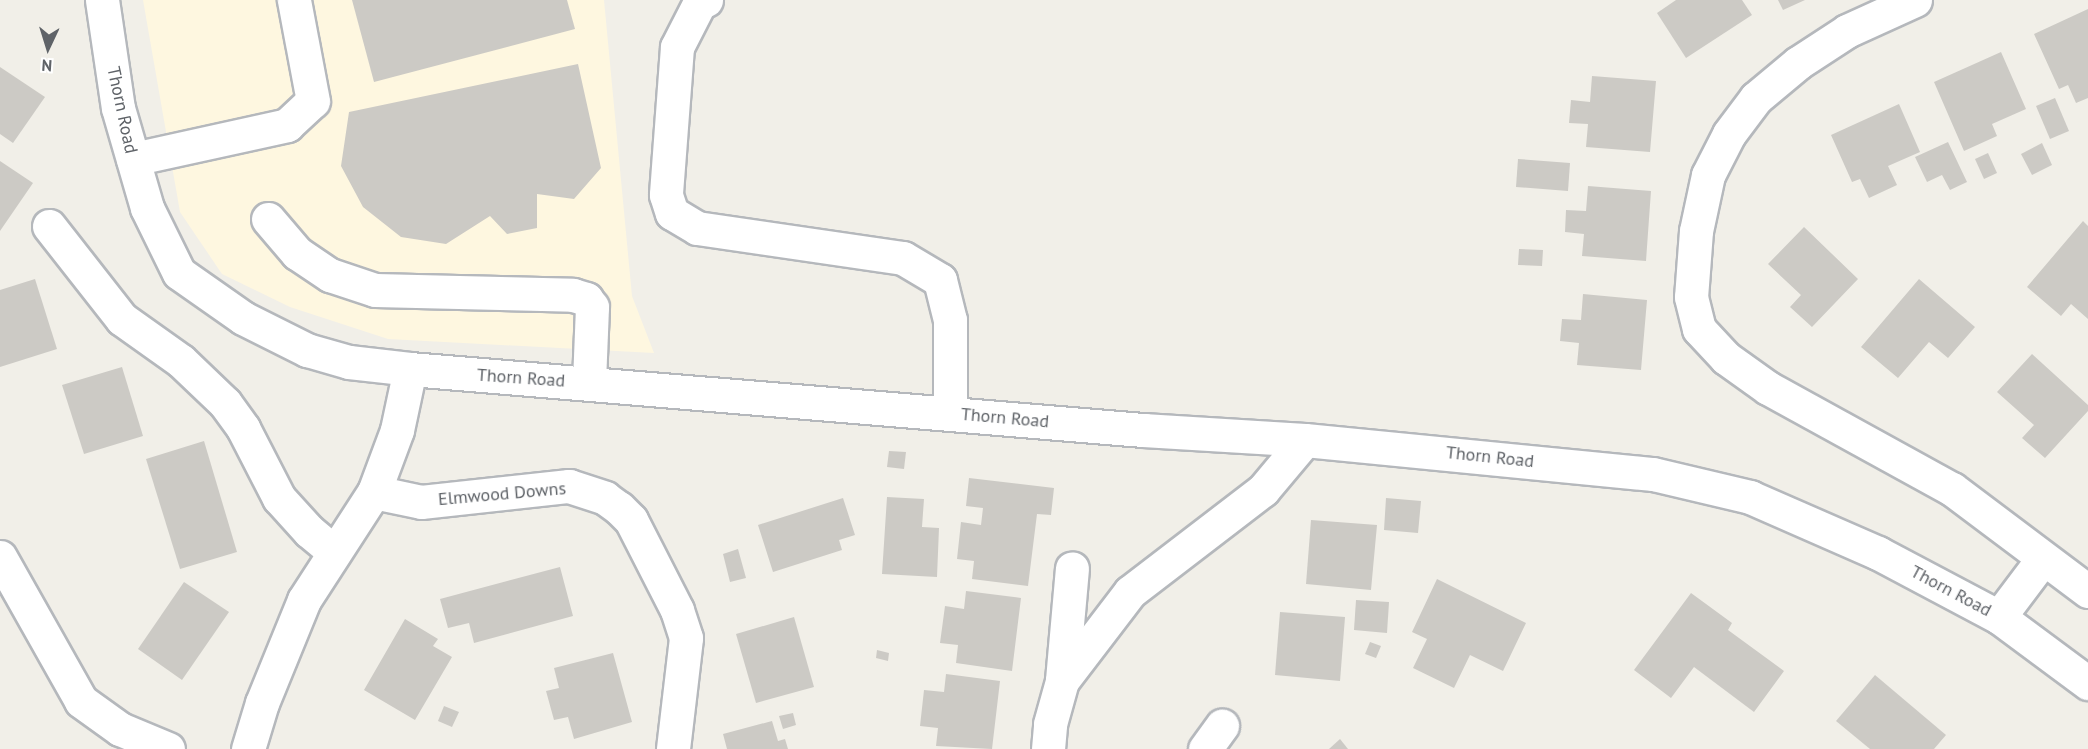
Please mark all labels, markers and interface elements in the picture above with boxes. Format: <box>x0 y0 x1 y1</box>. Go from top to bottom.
north arrow <box>18 18 78 78</box>
text: N <box>41 56 53 76</box>
street label: Thorn Road <box>102 65 142 155</box>
street label: Thorn Road <box>476 364 566 392</box>
street label: Thorn Road <box>960 403 1050 433</box>
street label: Thorn Road <box>1445 442 1535 472</box>
street label: Elmwood Downs <box>437 478 567 510</box>
street label: Thorn Road <box>1907 561 1995 621</box>

